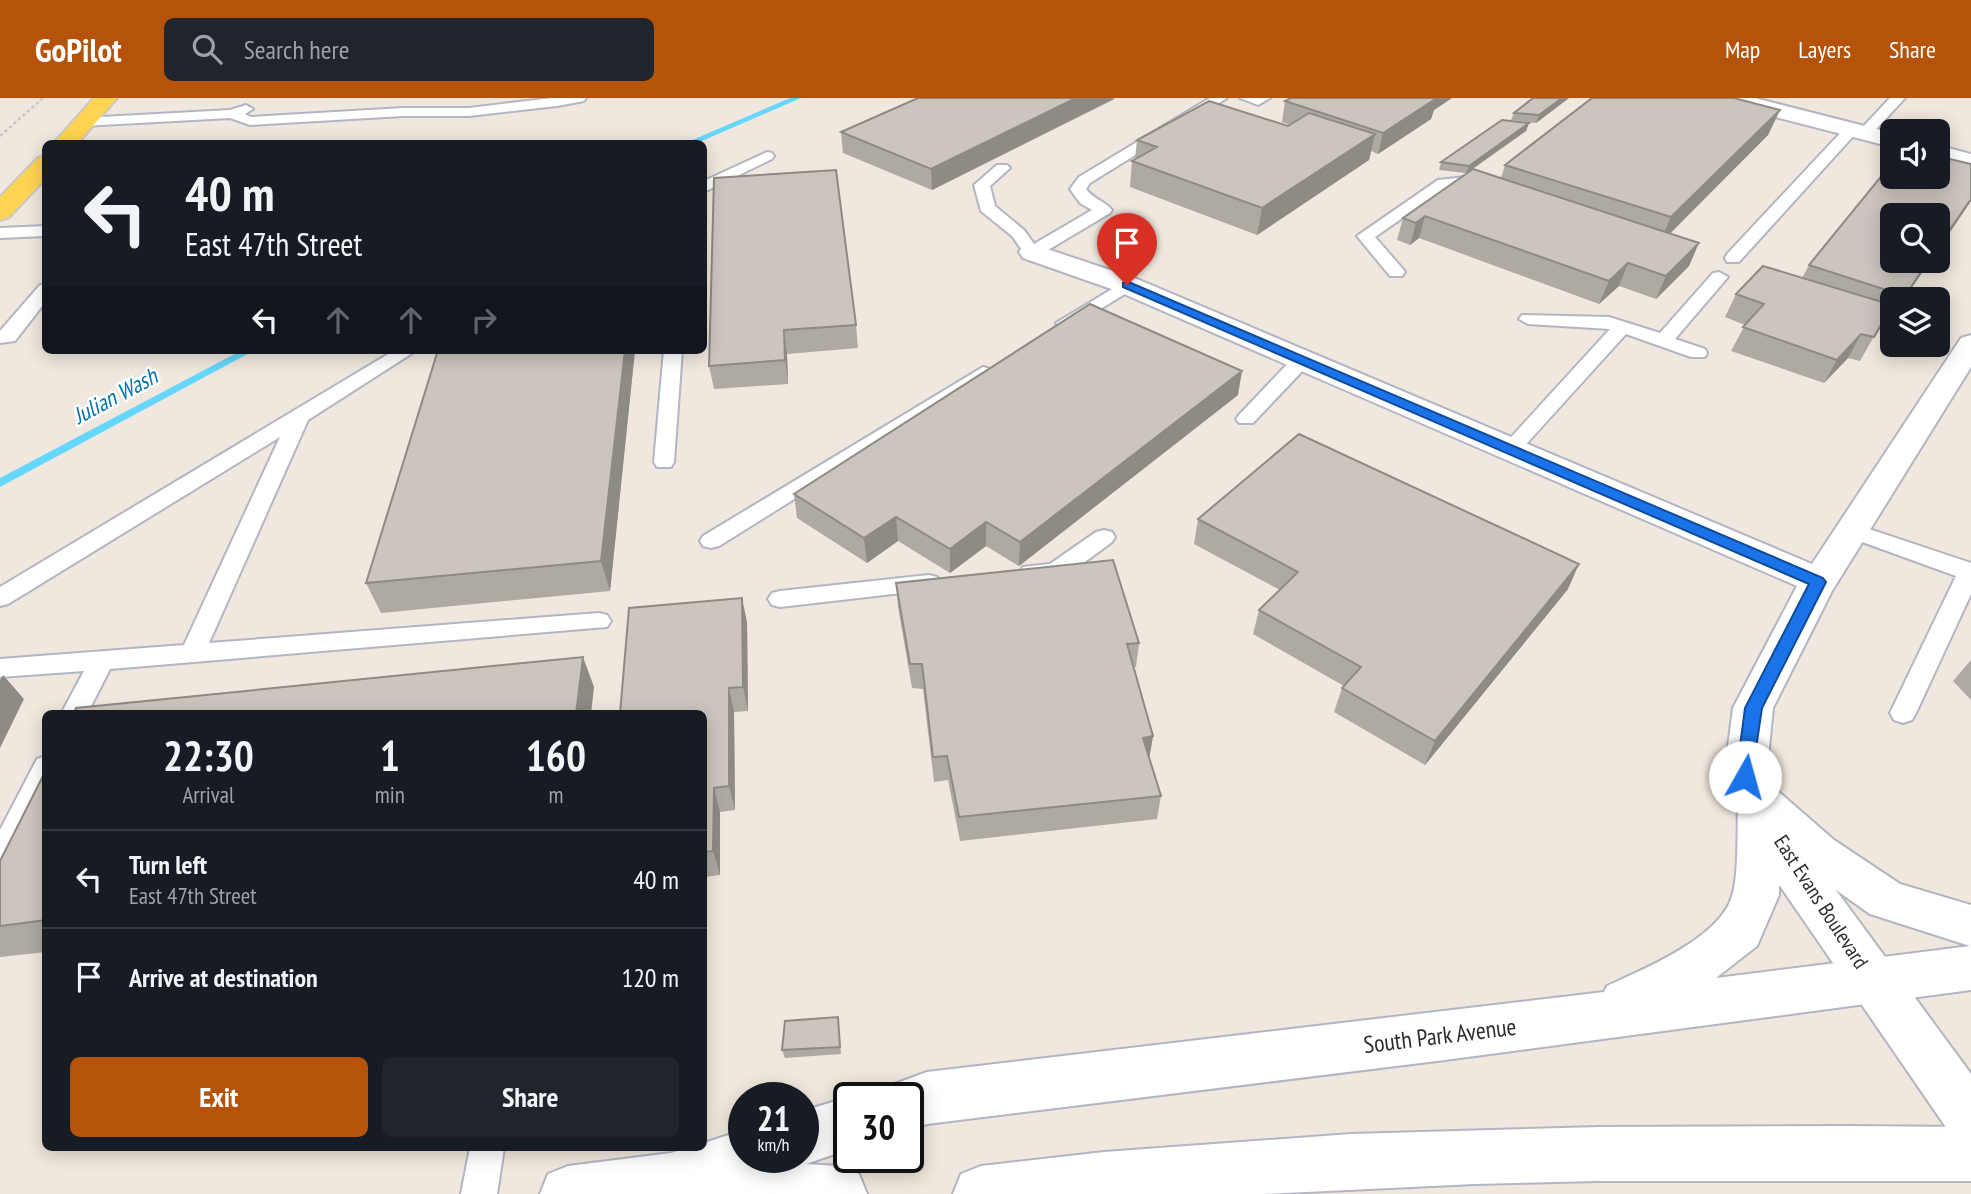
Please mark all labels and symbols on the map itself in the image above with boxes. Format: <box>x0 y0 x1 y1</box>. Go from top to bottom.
pin <box>1097 213 1157 285</box>
water label: Julian Wash <box>67 360 164 430</box>
position arrow <box>1708 740 1782 814</box>
street label: East Evans Boulevard <box>1768 830 1875 974</box>
street label: South Park Avenue <box>1362 1011 1518 1060</box>
speed limit sign: 30 <box>833 1082 924 1173</box>

